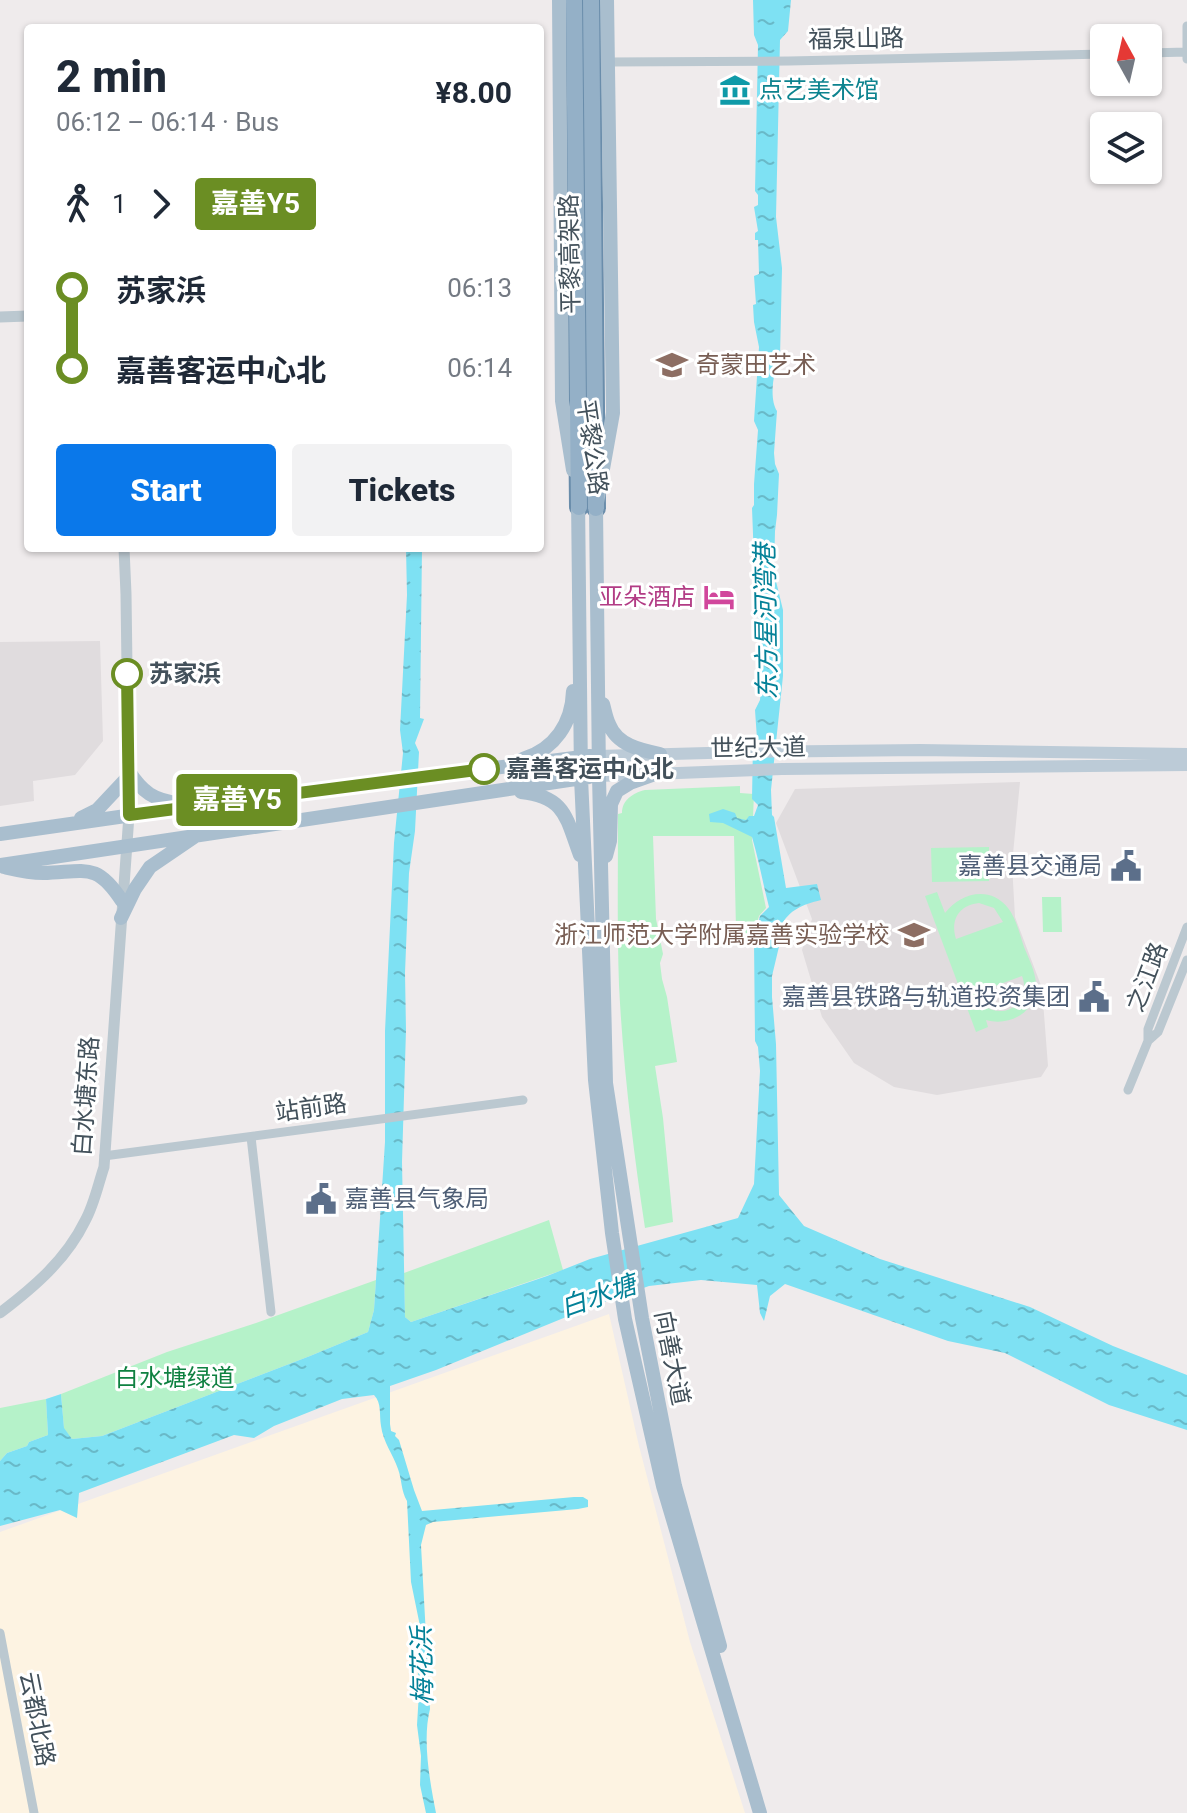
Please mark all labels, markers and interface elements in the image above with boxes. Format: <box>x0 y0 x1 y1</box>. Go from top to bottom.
street label: 福泉山路 <box>808 24 904 54</box>
north arrow <box>1090 24 1162 96</box>
map controls <box>1090 24 1162 184</box>
text: 2 min <box>56 51 167 103</box>
museum icon: 点艺美术馆 <box>718 73 752 107</box>
text: ¥8.00 <box>436 75 512 110</box>
place label: 点艺美术馆 <box>759 76 879 104</box>
text: 06:12 – 06:14 · Bus <box>56 107 279 137</box>
button: layers <box>1090 112 1162 184</box>
icon: walk <box>56 182 100 226</box>
icon: forward <box>139 182 183 226</box>
text: 嘉善Y5 <box>211 187 300 220</box>
text: 1 <box>112 189 127 219</box>
street label: 平黎高架路 <box>555 194 585 314</box>
text: 苏家浜 <box>116 273 206 308</box>
text: 06:13 <box>447 273 512 303</box>
school or university icon: 奇蒙田艺术 <box>655 348 689 382</box>
place label: 奇蒙田艺术 <box>696 351 816 379</box>
text: 嘉善客运中心北 <box>116 353 326 388</box>
text: 06:14 <box>447 353 512 383</box>
street label: 平黎公路 <box>571 398 613 496</box>
button: Start <box>56 444 276 536</box>
button: Tickets <box>292 444 512 536</box>
water label: 东方星河湾港 <box>750 540 782 700</box>
hotel icon: 亚朵酒店 <box>702 580 736 614</box>
place label: 亚朵酒店 <box>599 583 695 611</box>
marker: 苏家浜 <box>112 659 142 689</box>
place label: 苏家浜 <box>149 660 221 688</box>
street label: 世纪大道 <box>710 733 806 763</box>
marker: 嘉善客运中心北 <box>469 754 499 784</box>
place label: 嘉善客运中心北 <box>506 755 674 783</box>
line badge: 嘉善Y5 <box>181 774 293 826</box>
text: 嘉善Y5 <box>192 783 282 816</box>
public building icon: 嘉善县交通局 <box>1109 849 1143 883</box>
place label: 嘉善县交通局 <box>958 852 1102 880</box>
school or university icon: 浙江师范大学附属嘉善实验学校 <box>897 918 931 952</box>
place label: 浙江师范大学附属嘉善实验学校 <box>554 921 890 949</box>
street label: 之江路 <box>1121 938 1173 1016</box>
public building icon: 嘉善县铁路与轨道投资集团 <box>1077 980 1111 1014</box>
place label: 嘉善县铁路与轨道投资集团 <box>782 983 1070 1011</box>
street label: 白水塘东路 <box>68 1035 104 1157</box>
street label: 站前路 <box>273 1089 349 1127</box>
public building icon: 嘉善县气象局 <box>304 1182 338 1216</box>
place label: 嘉善县气象局 <box>345 1185 489 1213</box>
water label: 白水塘 <box>556 1268 644 1323</box>
street label: 向善大道 <box>649 1308 695 1408</box>
park label: 白水塘绿道 <box>115 1364 235 1392</box>
water label: 梅花浜 <box>406 1625 438 1705</box>
street label: 云都北路 <box>14 1669 60 1769</box>

